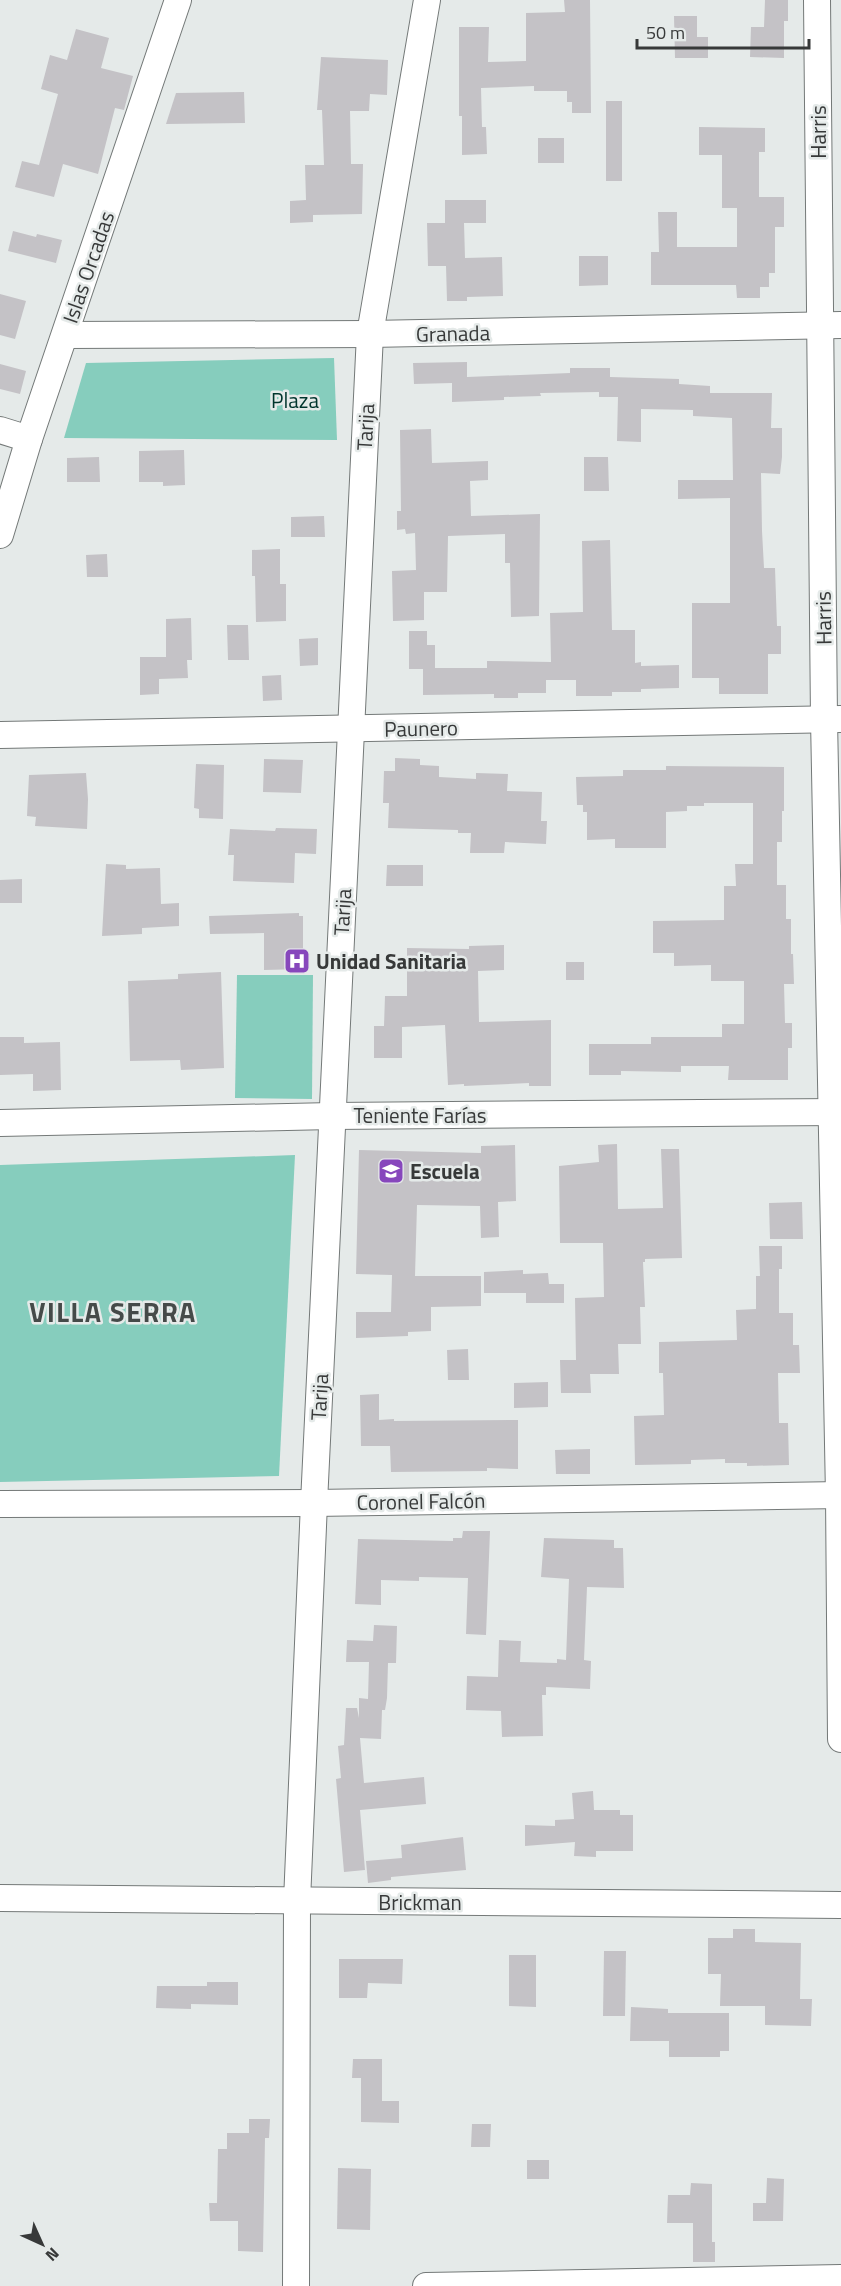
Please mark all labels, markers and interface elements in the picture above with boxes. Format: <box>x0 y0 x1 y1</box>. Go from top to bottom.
scale bar <box>637 12 810 50</box>
text: 50 m <box>646 19 685 46</box>
street label: Harris <box>802 105 834 159</box>
street label: Islas Orcadas <box>54 207 122 327</box>
street label: Granada <box>416 316 491 350</box>
park label: Plaza <box>271 384 319 416</box>
street label: Tarija <box>348 402 382 451</box>
street label: Harris <box>807 591 839 645</box>
street label: Paunero <box>384 711 458 745</box>
street label: Tarija <box>325 887 359 936</box>
place label: Unidad Sanitaria <box>316 945 467 977</box>
hospital icon: Unidad Sanitaria <box>282 946 312 976</box>
street label: Teniente Farías <box>353 1099 487 1131</box>
place label: Escuela <box>410 1155 480 1187</box>
school or university icon: Escuela <box>376 1156 406 1186</box>
district label: VILLA SERRA <box>29 1291 197 1332</box>
street label: Tarija <box>302 1372 336 1421</box>
street label: Coronel Falcón <box>356 1484 486 1518</box>
street label: Brickman <box>378 1886 462 1918</box>
north arrow <box>12 2214 72 2274</box>
text: N <box>40 2242 65 2267</box>

